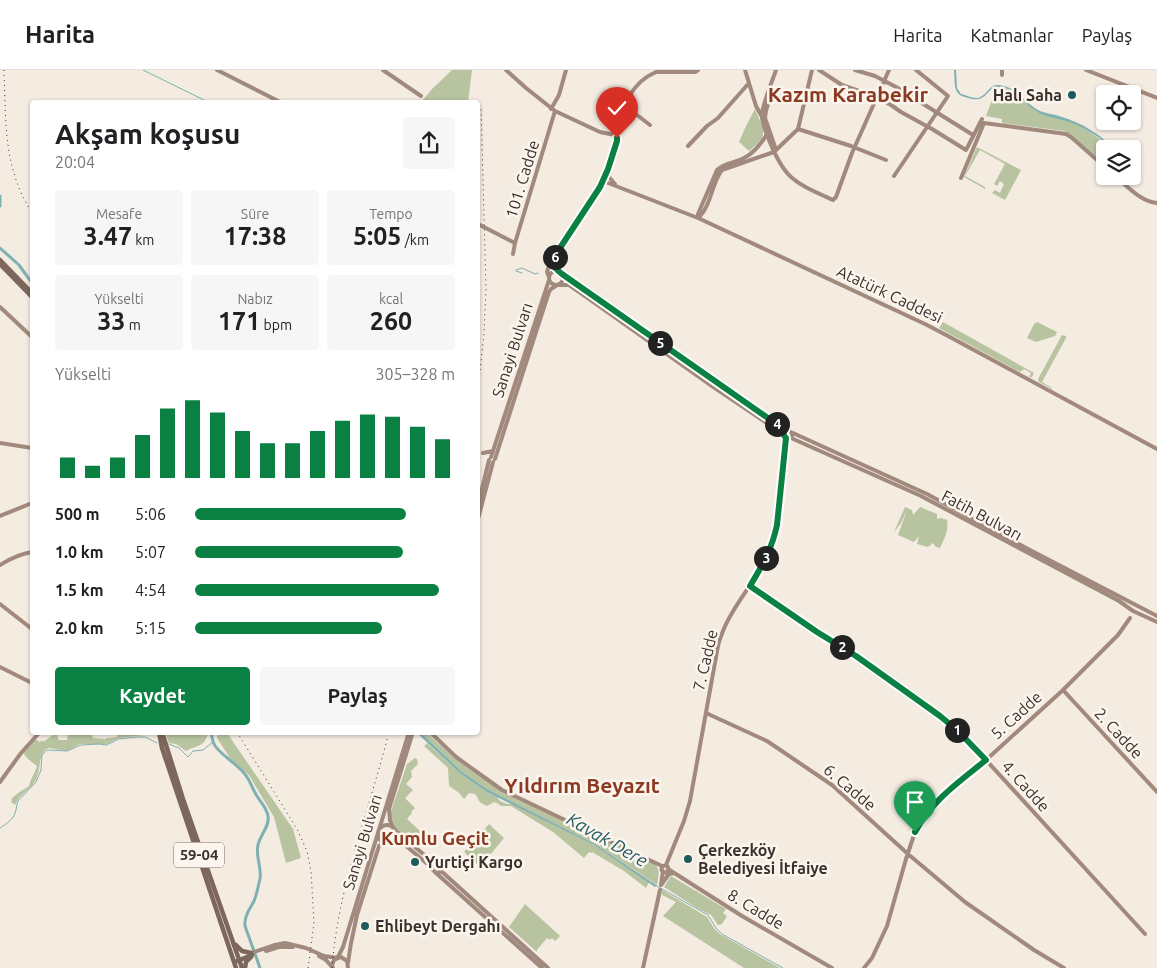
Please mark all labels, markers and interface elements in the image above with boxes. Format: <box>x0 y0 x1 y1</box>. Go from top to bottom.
text: Harita <box>25 21 95 48</box>
text: Harita <box>893 25 943 45</box>
text: Katmanlar <box>971 25 1054 45</box>
text: Paylaş <box>1082 25 1132 45</box>
district label: Kazım Karabekir <box>768 82 929 106</box>
map controls <box>1096 85 1141 185</box>
button: locate <box>1096 85 1141 130</box>
place label: Halı Saha <box>993 86 1062 104</box>
pin <box>596 87 638 138</box>
marker: Halı Saha <box>1066 89 1078 101</box>
icon: check <box>603 94 631 122</box>
button: share <box>403 117 455 169</box>
text: Akşam koşusu <box>55 118 240 149</box>
street label: 101. Cadde <box>502 138 542 220</box>
button: layers <box>1096 140 1141 185</box>
text: 20:04 <box>55 153 95 171</box>
text: Mesafe <box>96 206 142 222</box>
text: Süre <box>241 206 269 222</box>
text: Tempo <box>369 206 413 222</box>
text: 3.47 <box>84 222 132 250</box>
text: 17:38 <box>224 222 286 250</box>
text: 5:05 <box>353 222 401 250</box>
text: km <box>132 232 154 248</box>
text: /km <box>401 232 429 248</box>
pin: 6 <box>542 244 568 270</box>
text: 6 <box>552 249 559 265</box>
street label: Atatürk Caddesi <box>834 262 946 326</box>
text: Yükselti <box>94 291 144 307</box>
text: Nabız <box>237 291 273 307</box>
text: kcal <box>379 291 403 307</box>
street label: Sanayi Bulvarı <box>488 300 536 400</box>
text: 33 <box>97 307 125 335</box>
text: 171 <box>218 307 260 335</box>
text: 260 <box>370 307 412 335</box>
text: m <box>125 317 141 333</box>
text: bpm <box>260 317 292 333</box>
pin: 5 <box>648 330 672 356</box>
text: 5 <box>657 335 664 351</box>
text: Yükselti <box>55 365 111 383</box>
text: 305–328 m <box>375 365 455 383</box>
pin: 4 <box>764 412 790 436</box>
text: 4 <box>774 416 781 432</box>
street label: Fatih Bulvarı <box>939 486 1025 544</box>
text: 500 m <box>55 505 100 523</box>
text: 5:06 <box>135 505 166 523</box>
text: 1.0 km <box>55 543 104 561</box>
text: 5:07 <box>135 543 166 561</box>
pin: 3 <box>754 546 778 570</box>
text: 3 <box>763 550 770 566</box>
text: 1.5 km <box>55 581 104 599</box>
text: 4:54 <box>135 581 166 599</box>
text: 2.0 km <box>55 619 104 637</box>
text: 5:15 <box>135 619 166 637</box>
street label: 7. Cadde <box>689 628 721 692</box>
pin: 2 <box>830 634 854 660</box>
text: 2 <box>839 639 846 655</box>
button: Kaydet <box>55 667 250 725</box>
button: Paylaş <box>260 667 455 725</box>
street label: 5. Cadde <box>987 687 1045 743</box>
street label: 2. Cadde <box>1091 704 1147 762</box>
pin: 1 <box>944 718 970 742</box>
text: 1 <box>954 722 961 738</box>
street label: 4. Cadde <box>998 757 1054 815</box>
street label: 6. Cadde <box>820 760 880 814</box>
district label: Yıldırım Beyazıt <box>504 773 660 797</box>
pin <box>894 781 936 832</box>
icon: arrive <box>901 788 929 816</box>
street label: Sanayi Bulvarı <box>339 792 385 892</box>
water label: Kavak Dere <box>564 808 651 870</box>
district label: Kumlu Geçit <box>381 827 489 849</box>
place label: Çerkezköy Belediyesi İtfaiye <box>698 841 828 877</box>
road number: 59-04 <box>174 842 224 868</box>
place label: Yurtiçi Kargo <box>425 853 523 872</box>
marker: Çerkezköy Belediyesi İtfaiye <box>682 853 694 865</box>
marker: Yurtiçi Kargo <box>409 856 421 868</box>
street label: 8. Cadde <box>725 885 787 933</box>
place label: Ehlibeyt Dergahı <box>375 917 500 935</box>
marker: Ehlibeyt Dergahı <box>359 920 371 932</box>

